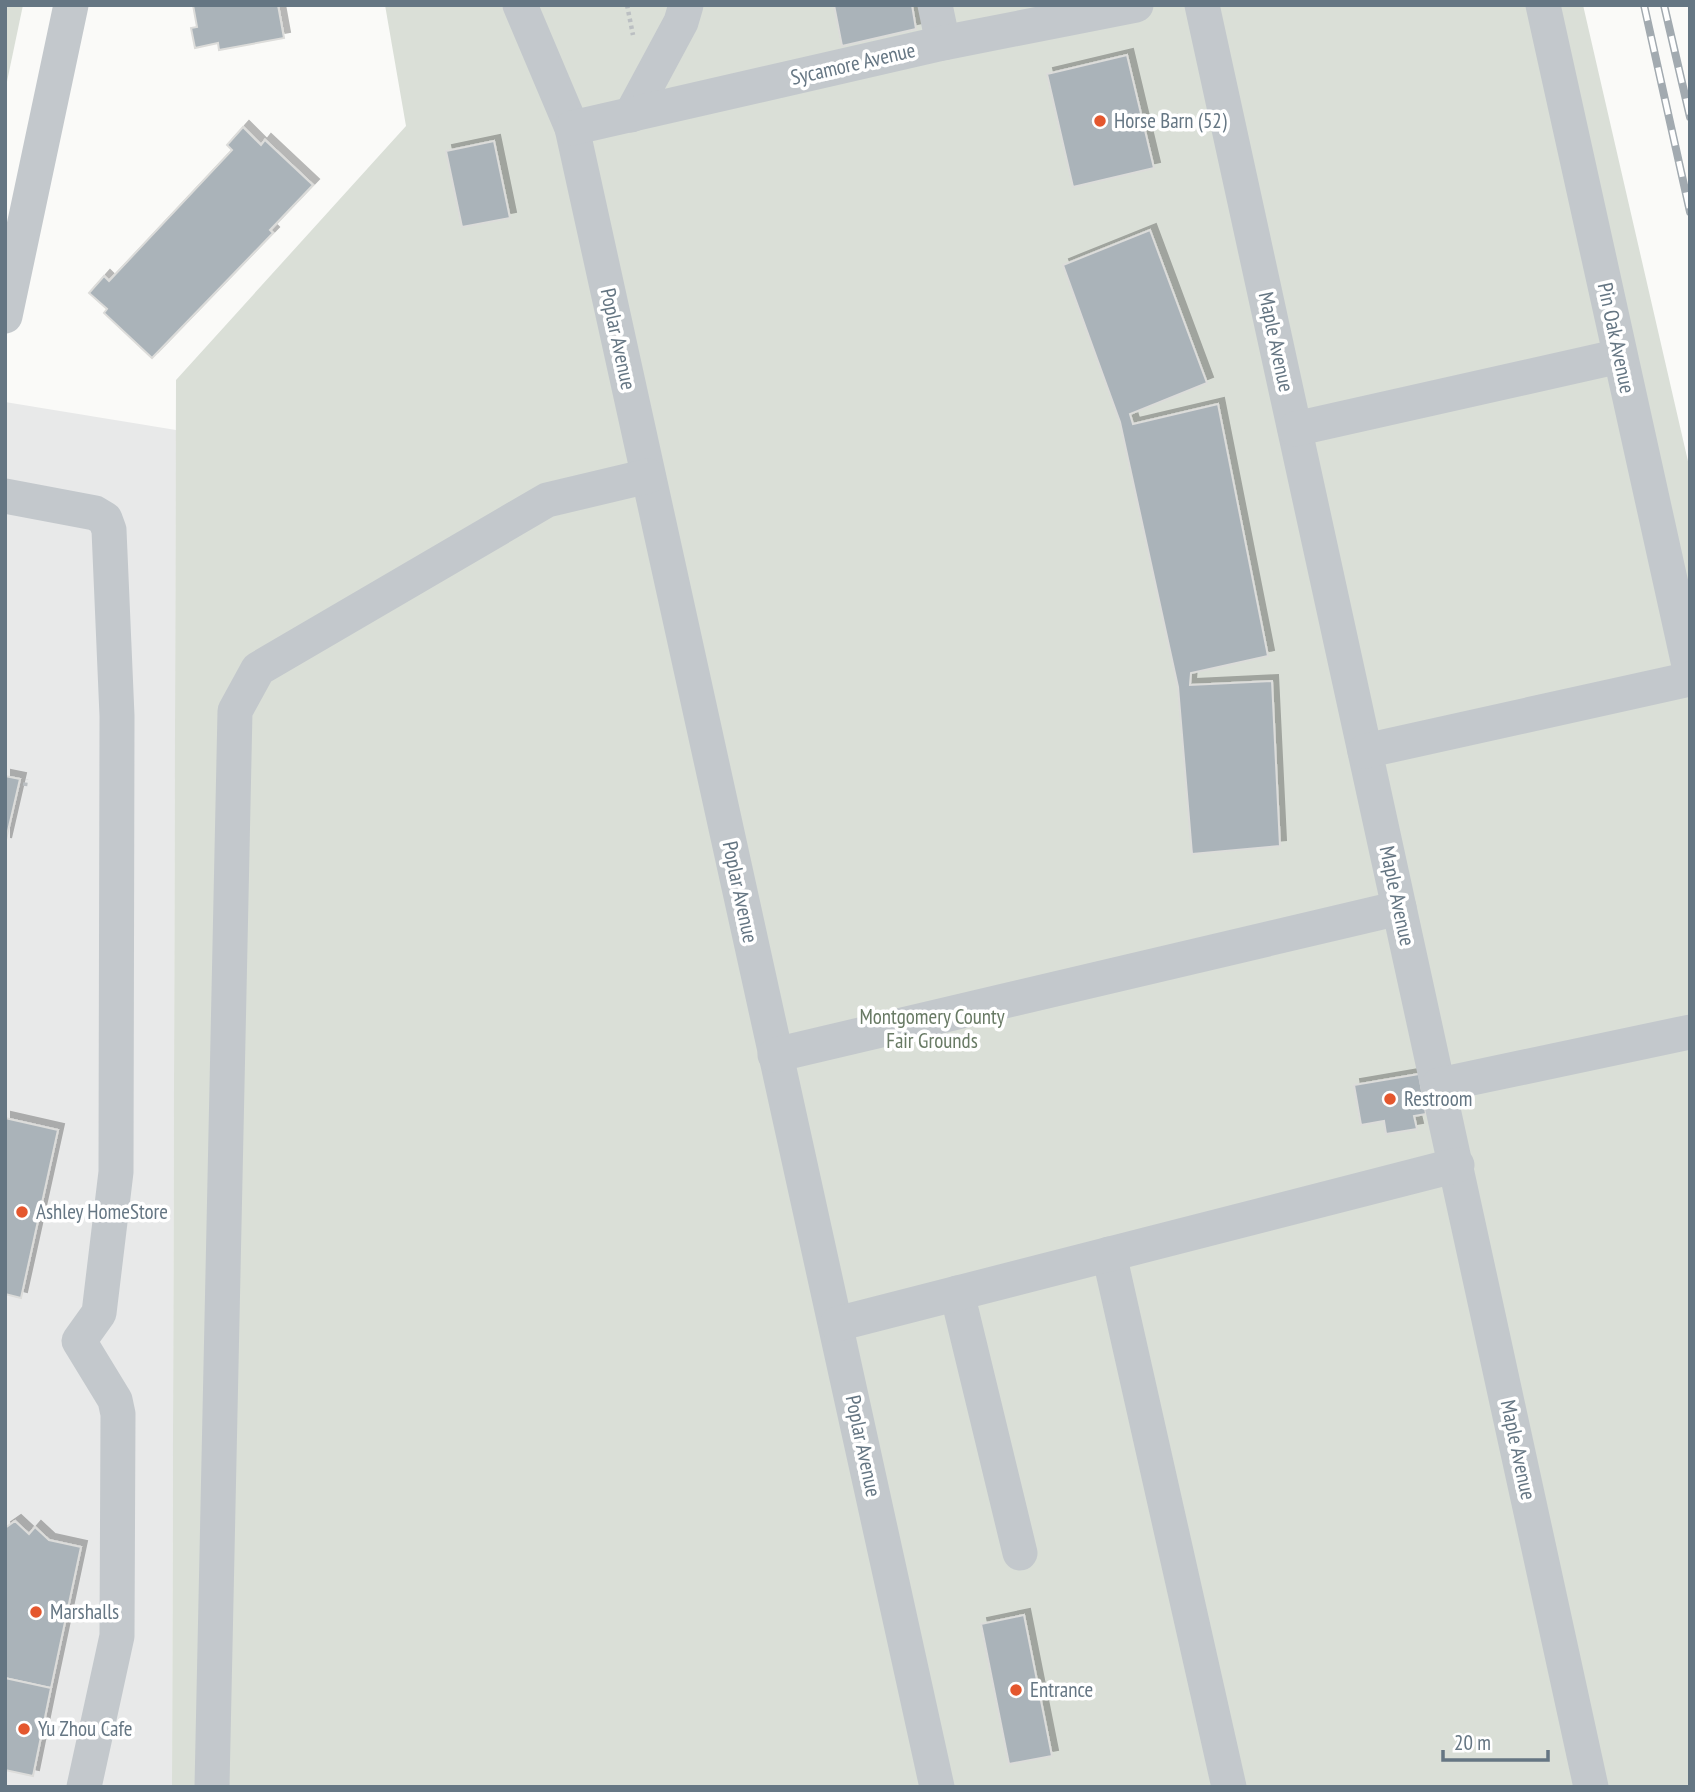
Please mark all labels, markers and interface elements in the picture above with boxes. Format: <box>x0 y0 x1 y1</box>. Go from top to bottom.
street label: Sycamore Avenue <box>788 36 918 91</box>
place label: Horse Barn (52) <box>1114 107 1227 134</box>
marker: Horse Barn (52) <box>1092 113 1108 129</box>
street label: Pin Oak Avenue <box>1592 280 1641 396</box>
street label: Poplar Avenue <box>595 286 642 392</box>
street label: Maple Avenue <box>1253 289 1300 394</box>
street label: Poplar Avenue <box>717 839 764 945</box>
street label: Maple Avenue <box>1374 843 1421 948</box>
park label: Montgomery County Fair Grounds <box>859 1003 1005 1054</box>
place label: Restroom <box>1404 1085 1472 1112</box>
marker: Restroom <box>1382 1091 1398 1107</box>
place label: Ashley HomeStore <box>36 1198 168 1225</box>
marker: Ashley HomeStore <box>14 1204 30 1220</box>
street label: Poplar Avenue <box>840 1393 887 1499</box>
street label: Maple Avenue <box>1495 1397 1542 1502</box>
place label: Marshalls <box>50 1598 119 1625</box>
marker: Marshalls <box>28 1604 44 1620</box>
place label: Entrance <box>1030 1676 1093 1703</box>
marker: Entrance <box>1008 1682 1024 1698</box>
place label: Yu Zhou Cafe <box>38 1715 132 1742</box>
scale bar <box>1443 1718 1548 1762</box>
marker: Yu Zhou Cafe <box>16 1721 32 1737</box>
text: 20 m <box>1454 1729 1491 1756</box>

